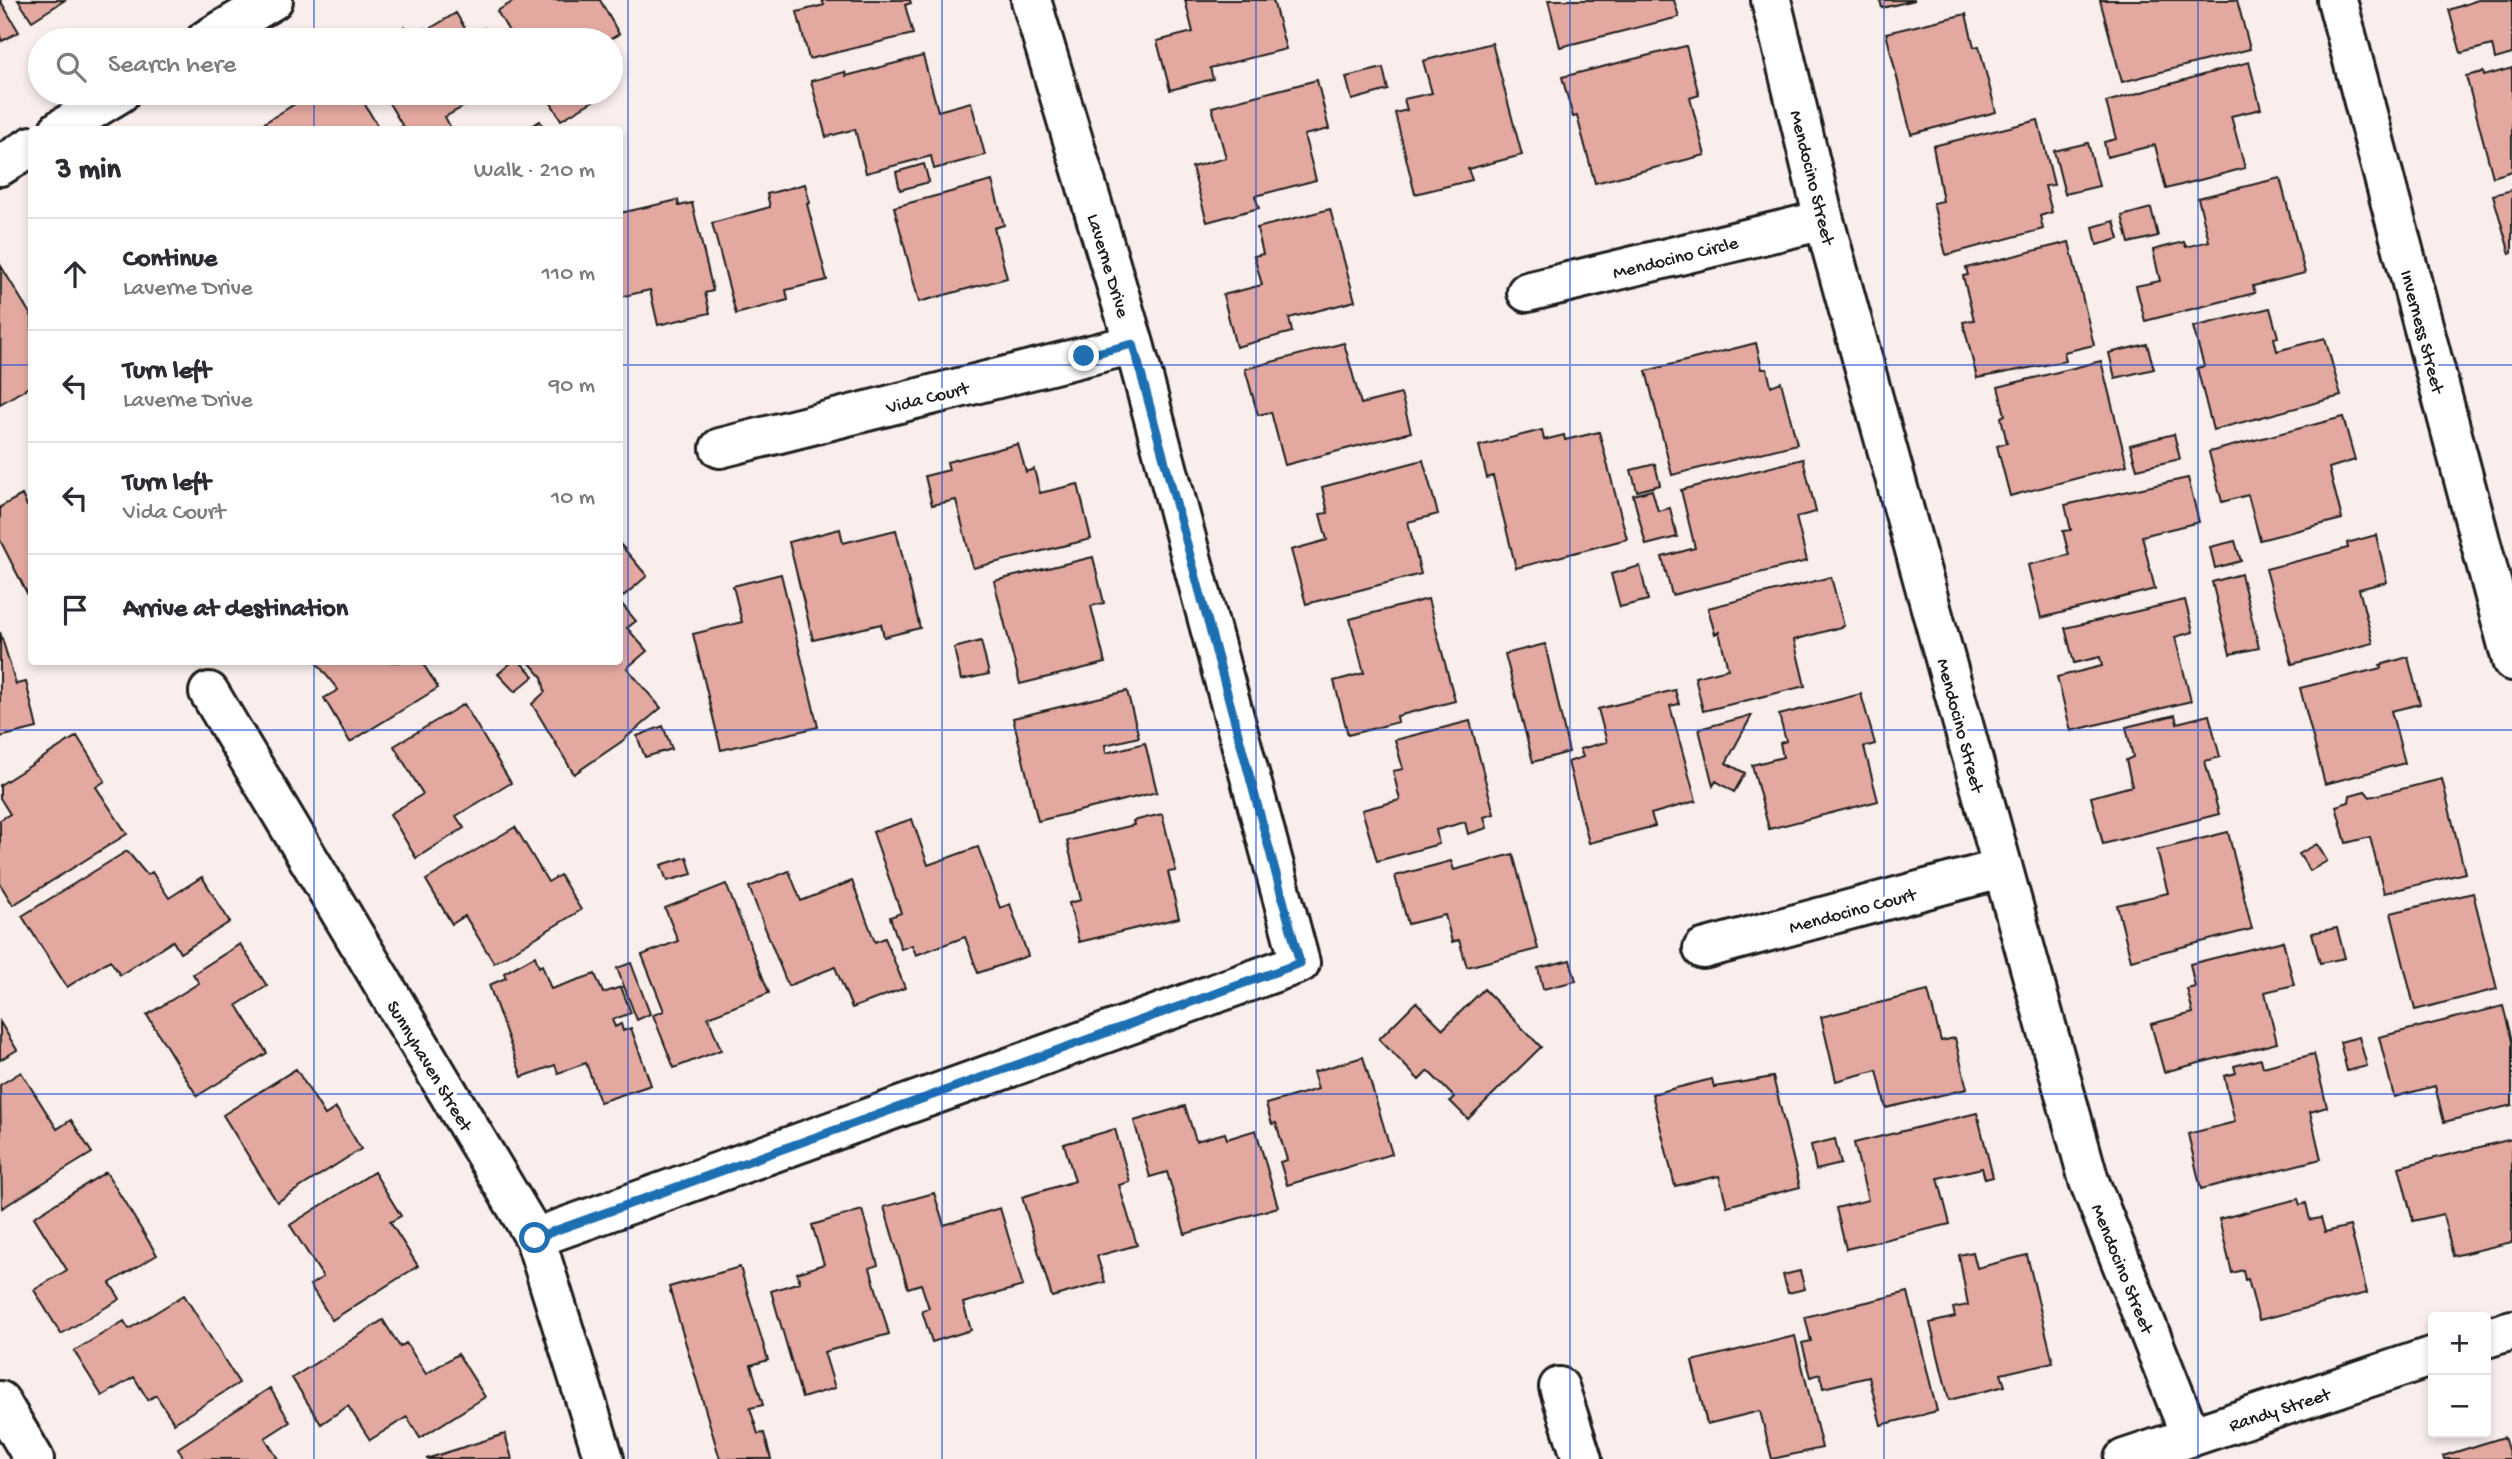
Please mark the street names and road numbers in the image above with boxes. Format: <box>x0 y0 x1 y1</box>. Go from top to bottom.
street label: Mendocino Street <box>1783 108 1839 250</box>
street label: Laverne Drive <box>1080 211 1133 321</box>
street label: Mendocino Circle <box>1611 233 1741 286</box>
street label: Inverness Street <box>2393 268 2449 398</box>
street label: Vida Court <box>883 377 974 421</box>
street label: Mendocino Street <box>1930 656 1988 798</box>
street label: Mendocino Court <box>1787 884 1921 940</box>
street label: Sunnyhaven Street <box>380 997 477 1138</box>
street label: Mendocino Street <box>2084 1201 2158 1340</box>
street label: Randy Street <box>2227 1383 2336 1439</box>

